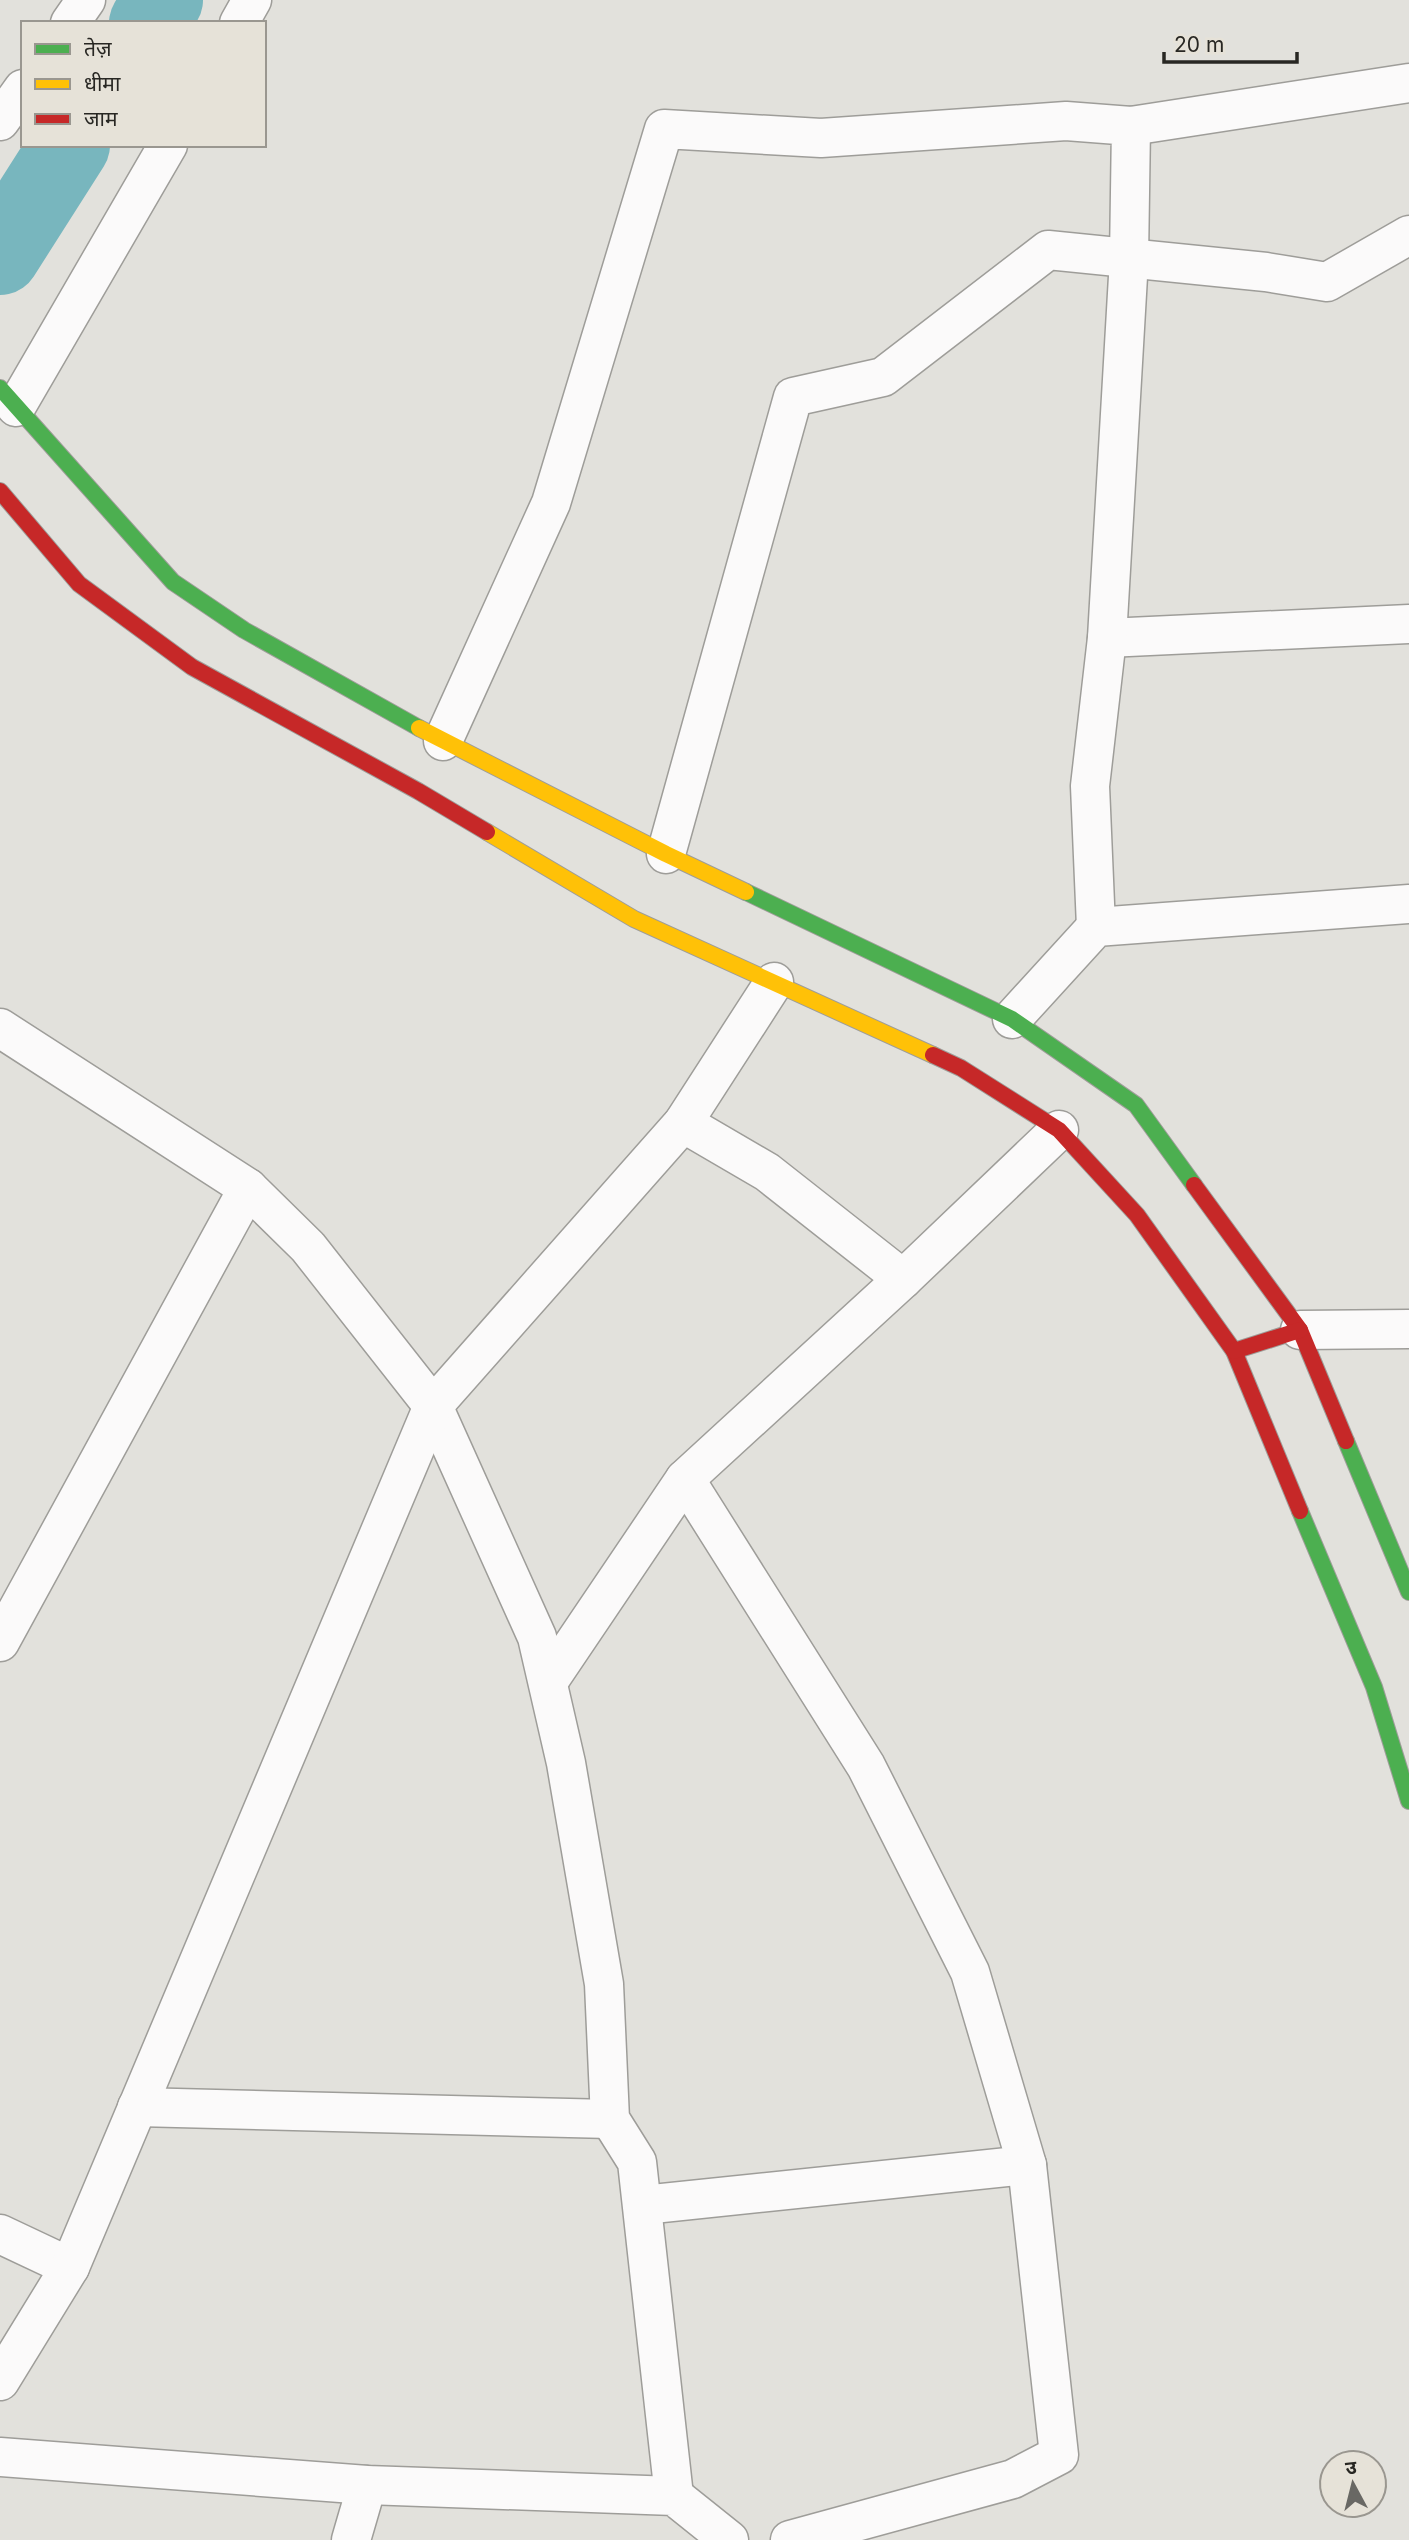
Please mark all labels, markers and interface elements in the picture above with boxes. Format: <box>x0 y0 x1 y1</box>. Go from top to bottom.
legend <box>21 21 266 147</box>
scale bar <box>1164 21 1297 65</box>
text: 20 m <box>1174 32 1224 57</box>
text: तेज़ <box>84 36 112 61</box>
text: धीमा <box>84 71 121 96</box>
text: जाम <box>84 106 118 131</box>
north arrow <box>1318 2449 1388 2519</box>
text: उ <box>1344 2455 1359 2480</box>

